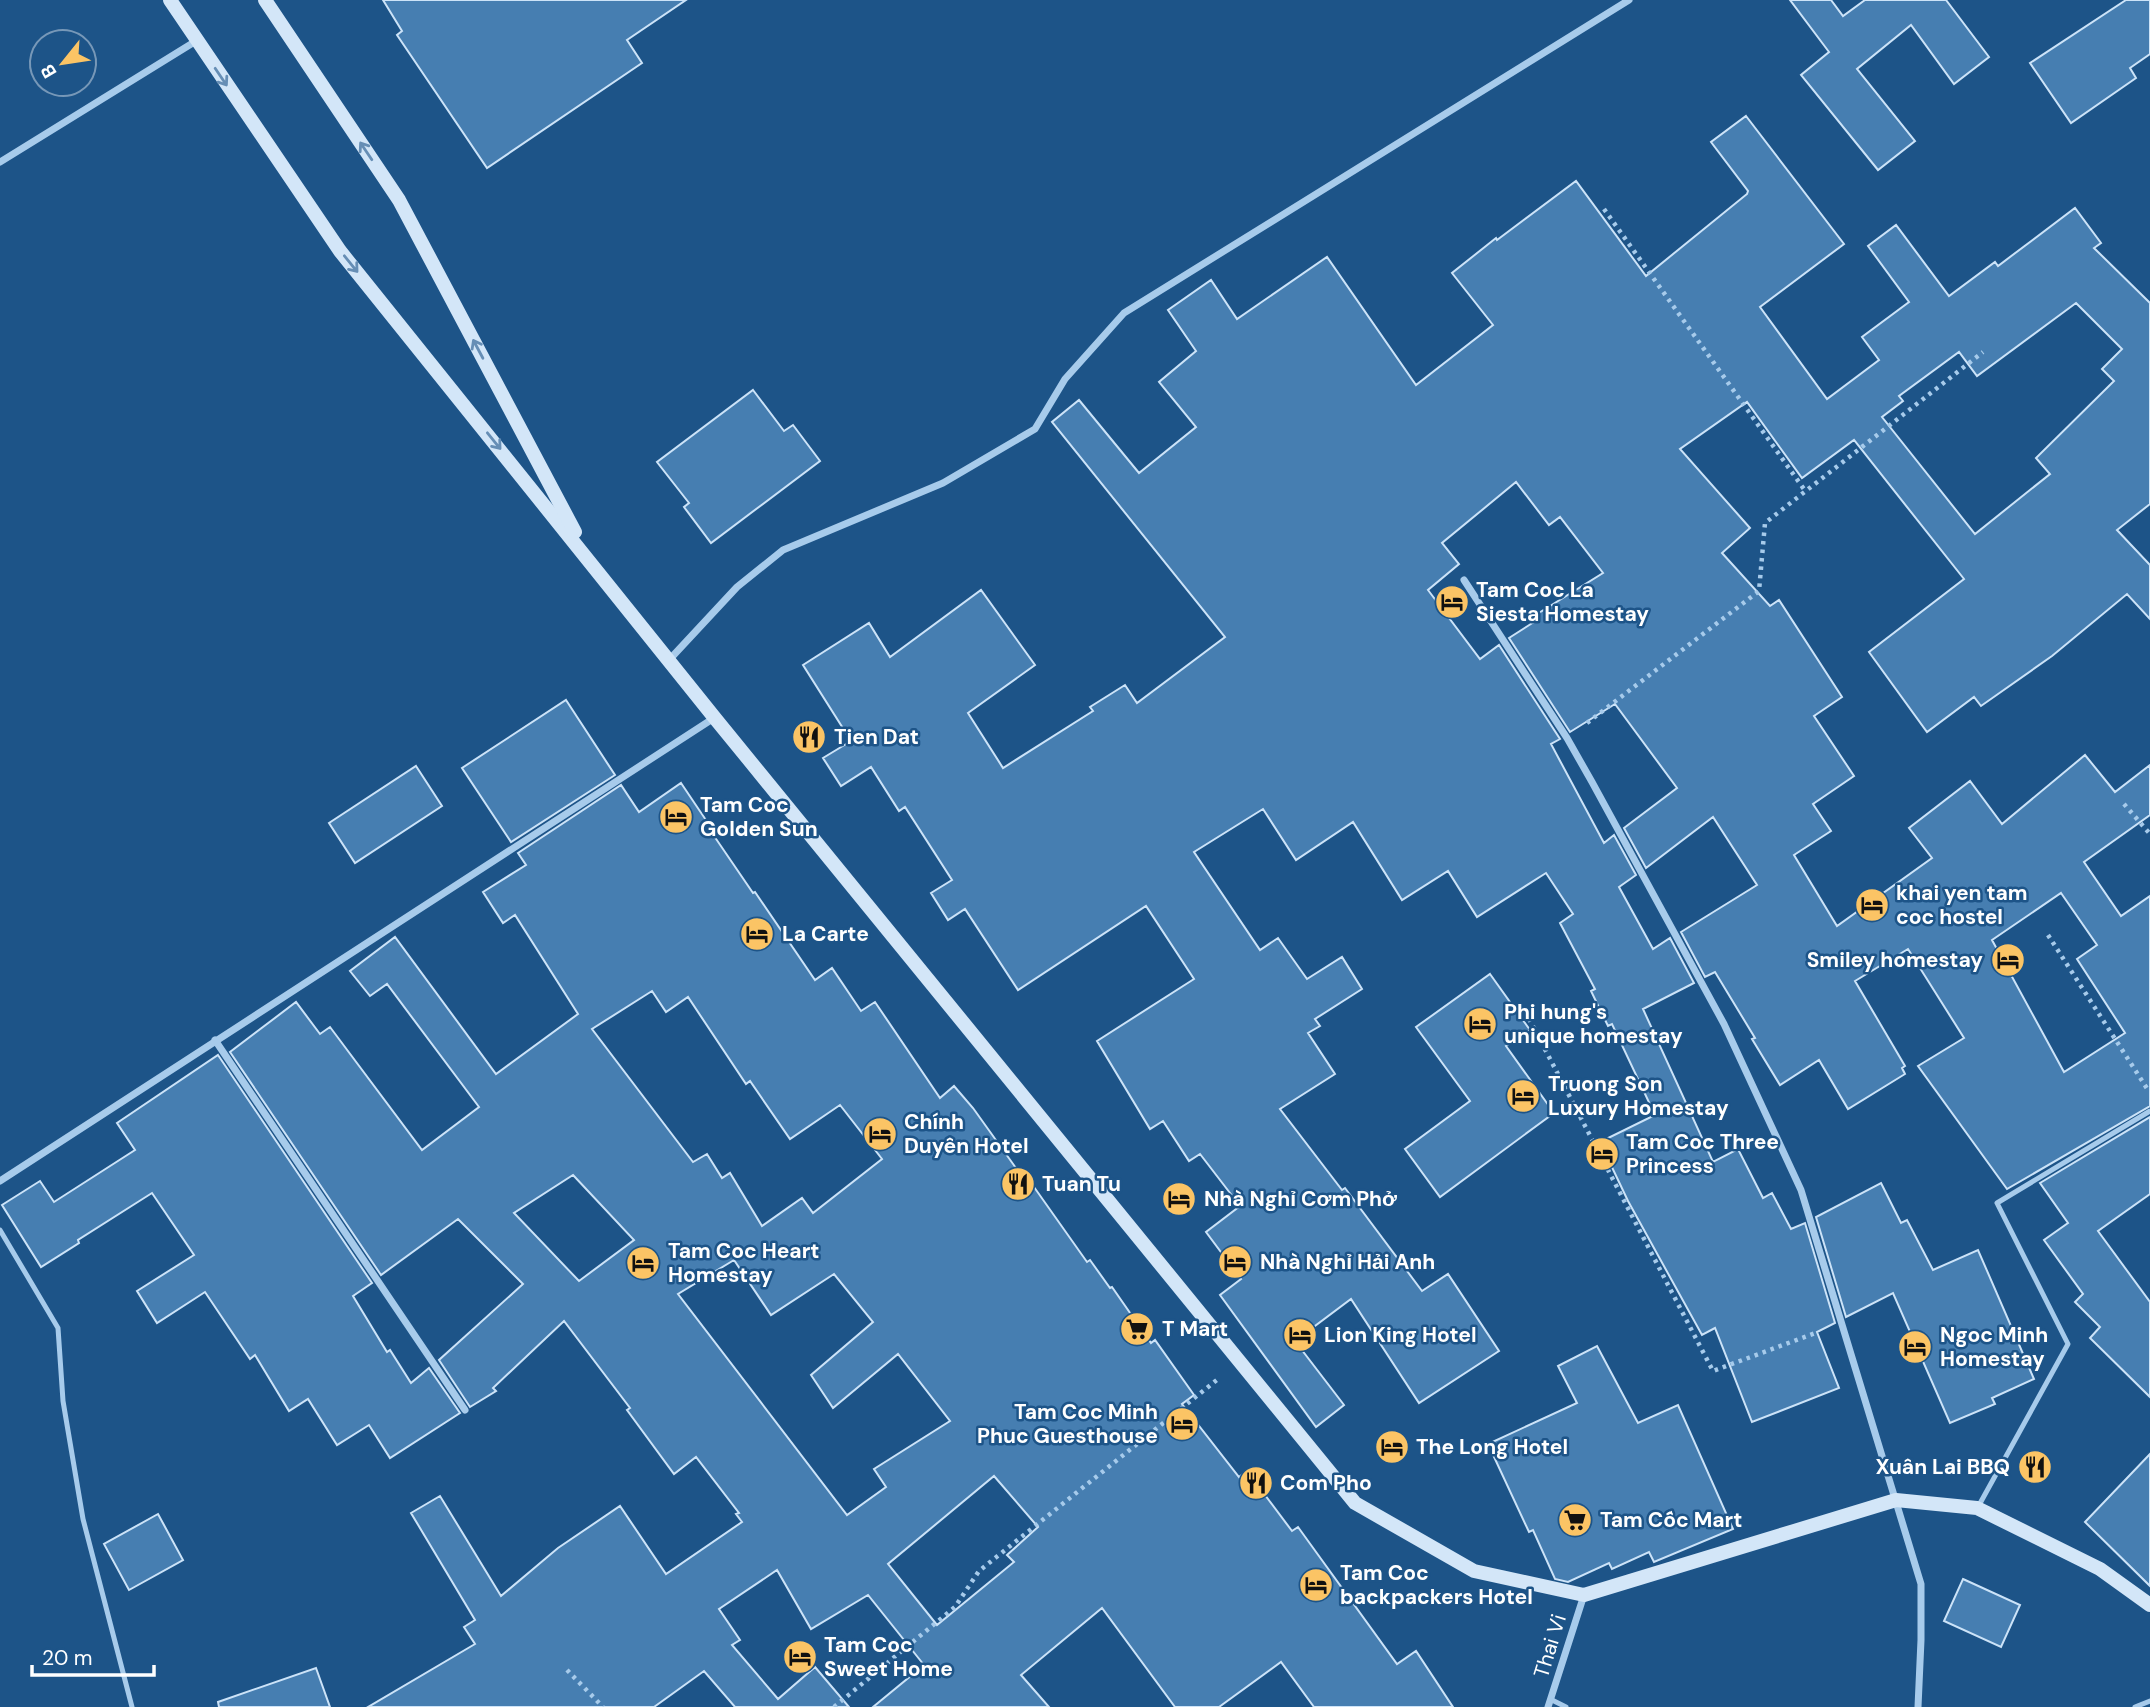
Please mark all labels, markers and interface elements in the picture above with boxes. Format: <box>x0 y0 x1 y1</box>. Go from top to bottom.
north arrow <box>28 28 98 98</box>
text: B <box>35 60 63 83</box>
one-way arrow <box>214 67 228 86</box>
one-way arrow <box>358 142 373 161</box>
one-way arrow <box>343 254 358 273</box>
one-way arrow <box>470 339 484 360</box>
one-way arrow <box>486 432 501 450</box>
place label: Tam Coc La Siesta Homestay <box>1476 576 1649 628</box>
hotel icon: Tam Coc La Siesta Homestay <box>1433 583 1471 621</box>
restaurant icon: Tien Dat <box>790 718 828 756</box>
place label: Tien Dat <box>834 723 919 751</box>
place label: Tam Coc Golden Sun <box>700 791 818 843</box>
hotel icon: Tam Coc Golden Sun <box>657 798 695 836</box>
place label: khai yen tam coc hostel <box>1896 879 2028 931</box>
hotel icon: khai yen tam coc hostel <box>1853 886 1891 924</box>
hotel icon: La Carte <box>738 915 776 953</box>
place label: La Carte <box>782 920 869 948</box>
hotel icon: Smiley homestay <box>1989 941 2027 979</box>
place label: Smiley homestay <box>1807 946 1983 974</box>
place label: Phi hung's unique homestay <box>1504 998 1683 1050</box>
hotel icon: Phi hung's unique homestay <box>1461 1005 1499 1043</box>
place label: Truong Son Luxury Homestay <box>1548 1070 1729 1122</box>
hotel icon: Truong Son Luxury Homestay <box>1504 1077 1542 1115</box>
place label: Chính Duyên Hotel <box>904 1108 1029 1160</box>
hotel icon: Chính Duyên Hotel <box>861 1115 899 1153</box>
place label: Tam Coc Three Princess <box>1626 1128 1779 1180</box>
hotel icon: Tam Coc Three Princess <box>1583 1135 1621 1173</box>
restaurant icon: Tuan Tu <box>999 1165 1037 1203</box>
place label: Tuan Tu <box>1042 1170 1121 1198</box>
hotel icon: Nhà Nghỉ Cơm Phở <box>1160 1180 1198 1218</box>
place label: Nhà Nghỉ Cơm Phở <box>1204 1185 1397 1213</box>
place label: Tam Coc Heart Homestay <box>668 1237 819 1289</box>
hotel icon: Nhà Nghỉ Hải Anh <box>1216 1243 1254 1281</box>
hotel icon: Tam Coc Heart Homestay <box>624 1244 662 1282</box>
place label: Nhà Nghỉ Hải Anh <box>1260 1248 1435 1276</box>
supermarket icon: T Mart <box>1118 1310 1156 1348</box>
place label: T Mart <box>1162 1315 1228 1343</box>
hotel icon: Lion King Hotel <box>1281 1316 1319 1354</box>
place label: Lion King Hotel <box>1324 1321 1477 1349</box>
place label: Ngoc Minh Homestay <box>1940 1321 2048 1373</box>
hotel icon: Ngoc Minh Homestay <box>1896 1328 1934 1366</box>
place label: Tam Coc Minh Phuc Guesthouse <box>977 1398 1158 1450</box>
hotel icon: Tam Coc Minh Phuc Guesthouse <box>1163 1405 1201 1443</box>
hotel icon: The Long Hotel <box>1373 1428 1411 1466</box>
place label: The Long Hotel <box>1416 1433 1568 1461</box>
restaurant icon: Xuân Lai BBQ <box>2016 1448 2054 1486</box>
place label: Xuân Lai BBQ <box>1876 1453 2010 1481</box>
restaurant icon: Com Pho <box>1237 1464 1275 1502</box>
place label: Com Pho <box>1280 1469 1372 1497</box>
supermarket icon: Tam Cốc Mart <box>1556 1501 1594 1539</box>
place label: Tam Cốc Mart <box>1600 1506 1742 1534</box>
place label: Tam Coc backpackers Hotel <box>1340 1559 1533 1611</box>
hotel icon: Tam Coc backpackers Hotel <box>1297 1566 1335 1604</box>
street label: Thai Vi <box>1527 1611 1573 1681</box>
place label: Tam Coc Sweet Home <box>824 1631 953 1683</box>
scale bar <box>32 1634 154 1678</box>
hotel icon: Tam Coc Sweet Home <box>781 1638 819 1676</box>
text: 20 m <box>42 1644 93 1672</box>

